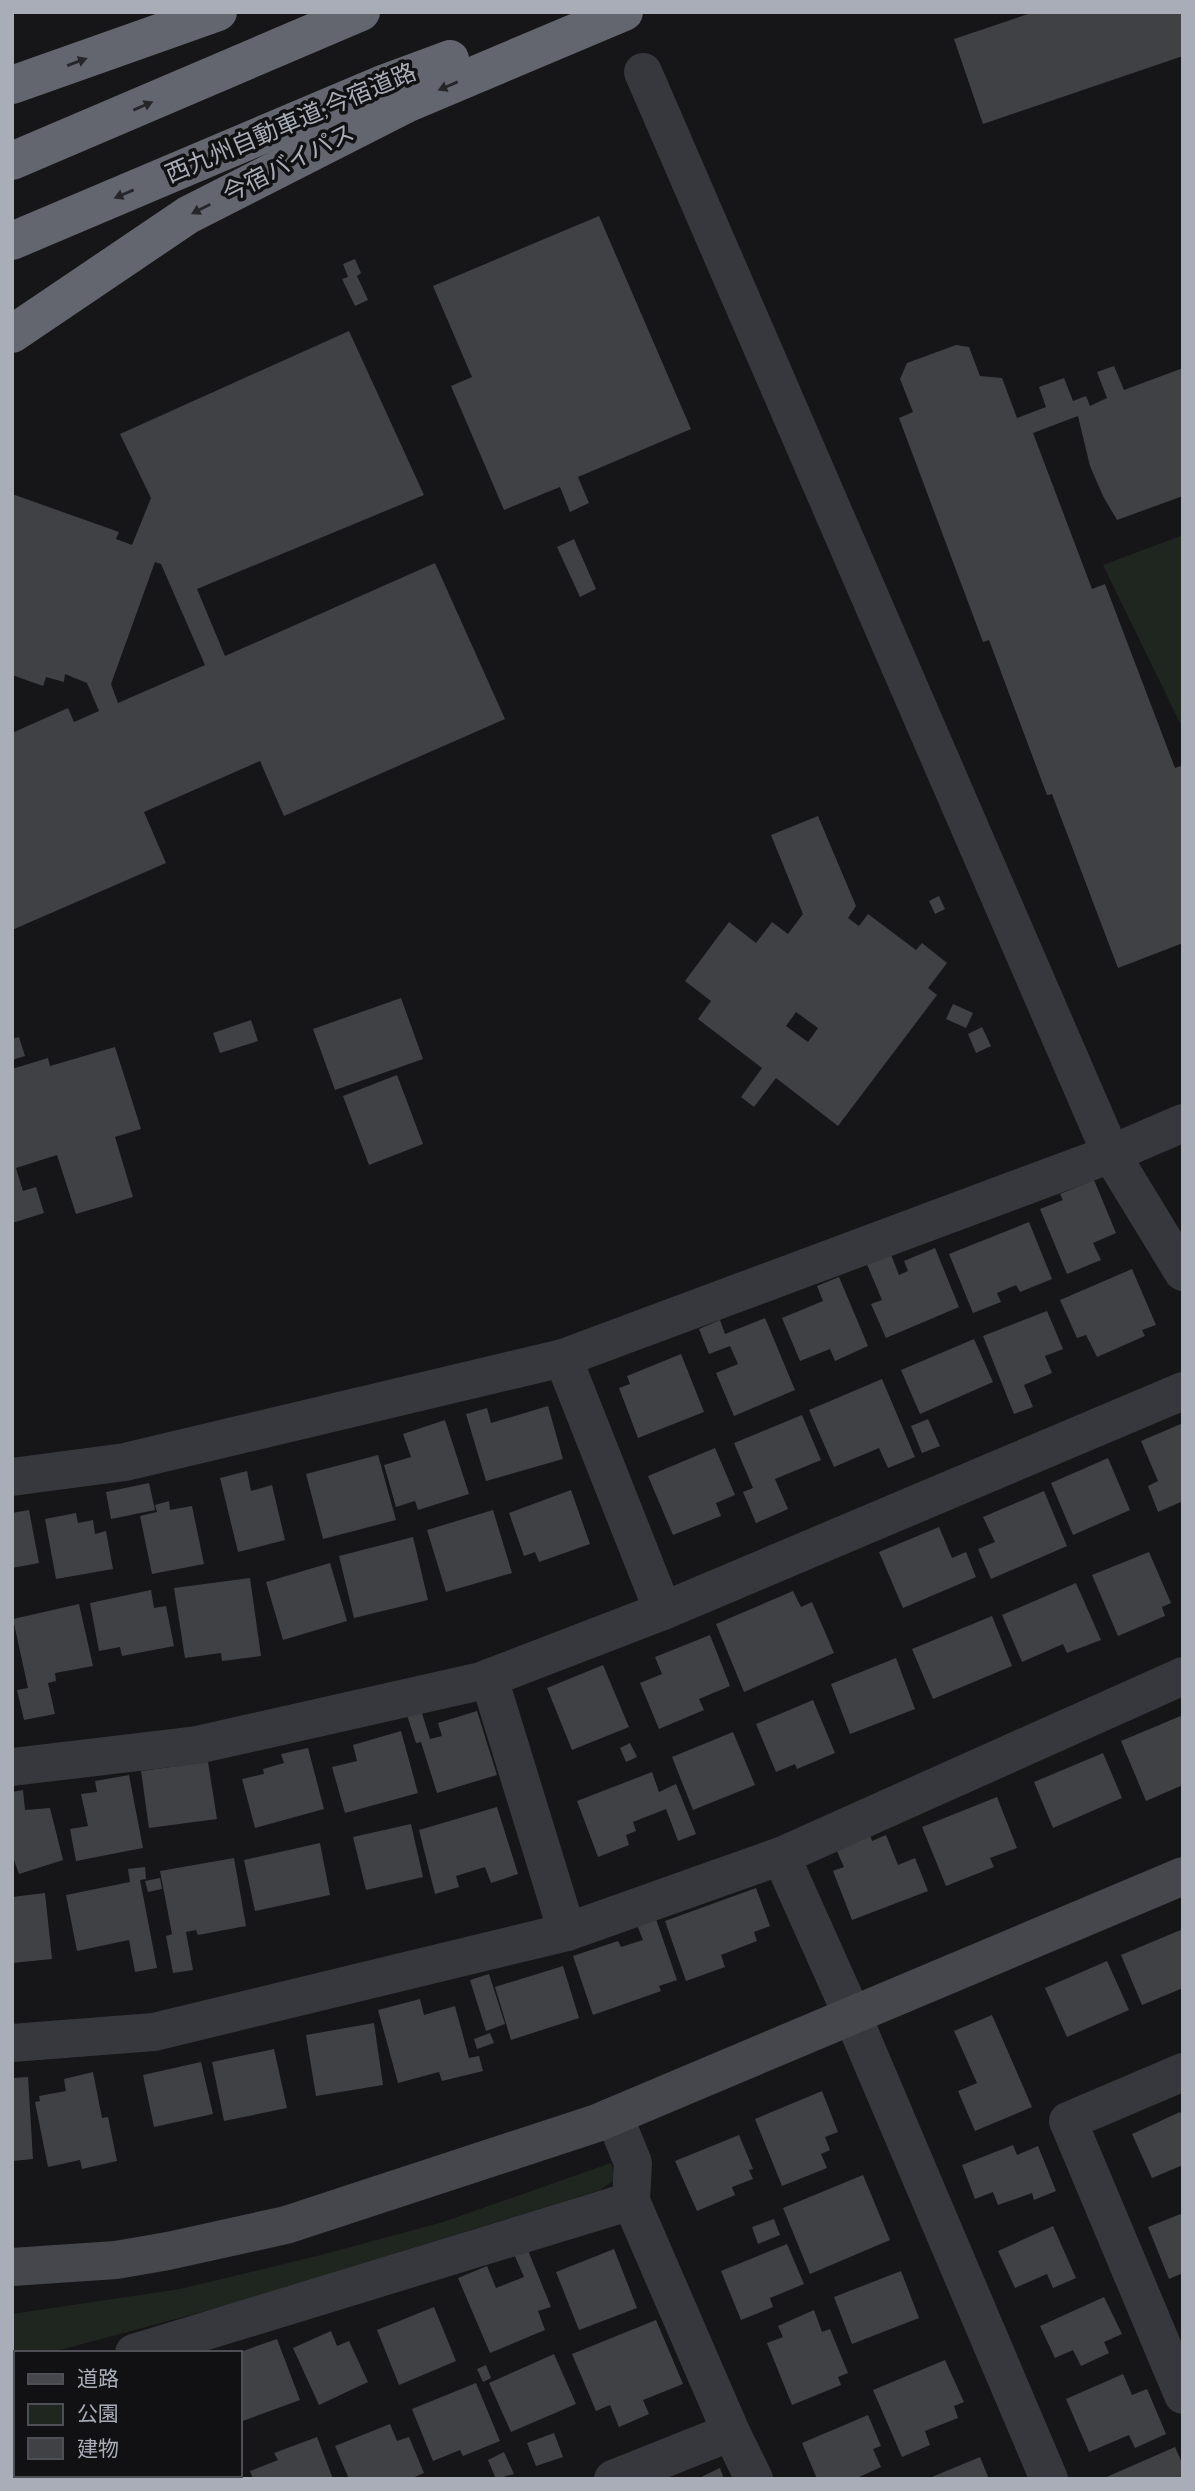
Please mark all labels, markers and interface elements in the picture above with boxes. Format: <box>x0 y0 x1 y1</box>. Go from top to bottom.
one-way arrow <box>66 57 87 68</box>
street label: 西九州自動車道;今宿道路 <box>161 58 420 188</box>
one-way arrow <box>438 81 459 92</box>
one-way arrow <box>132 100 153 111</box>
street label: 今宿バイパス <box>219 119 358 207</box>
one-way arrow <box>113 189 134 200</box>
one-way arrow <box>191 204 211 215</box>
legend <box>14 2351 242 2477</box>
text: 道路 <box>77 2368 119 2390</box>
text: 公園 <box>77 2404 119 2425</box>
text: 建物 <box>77 2438 119 2460</box>

